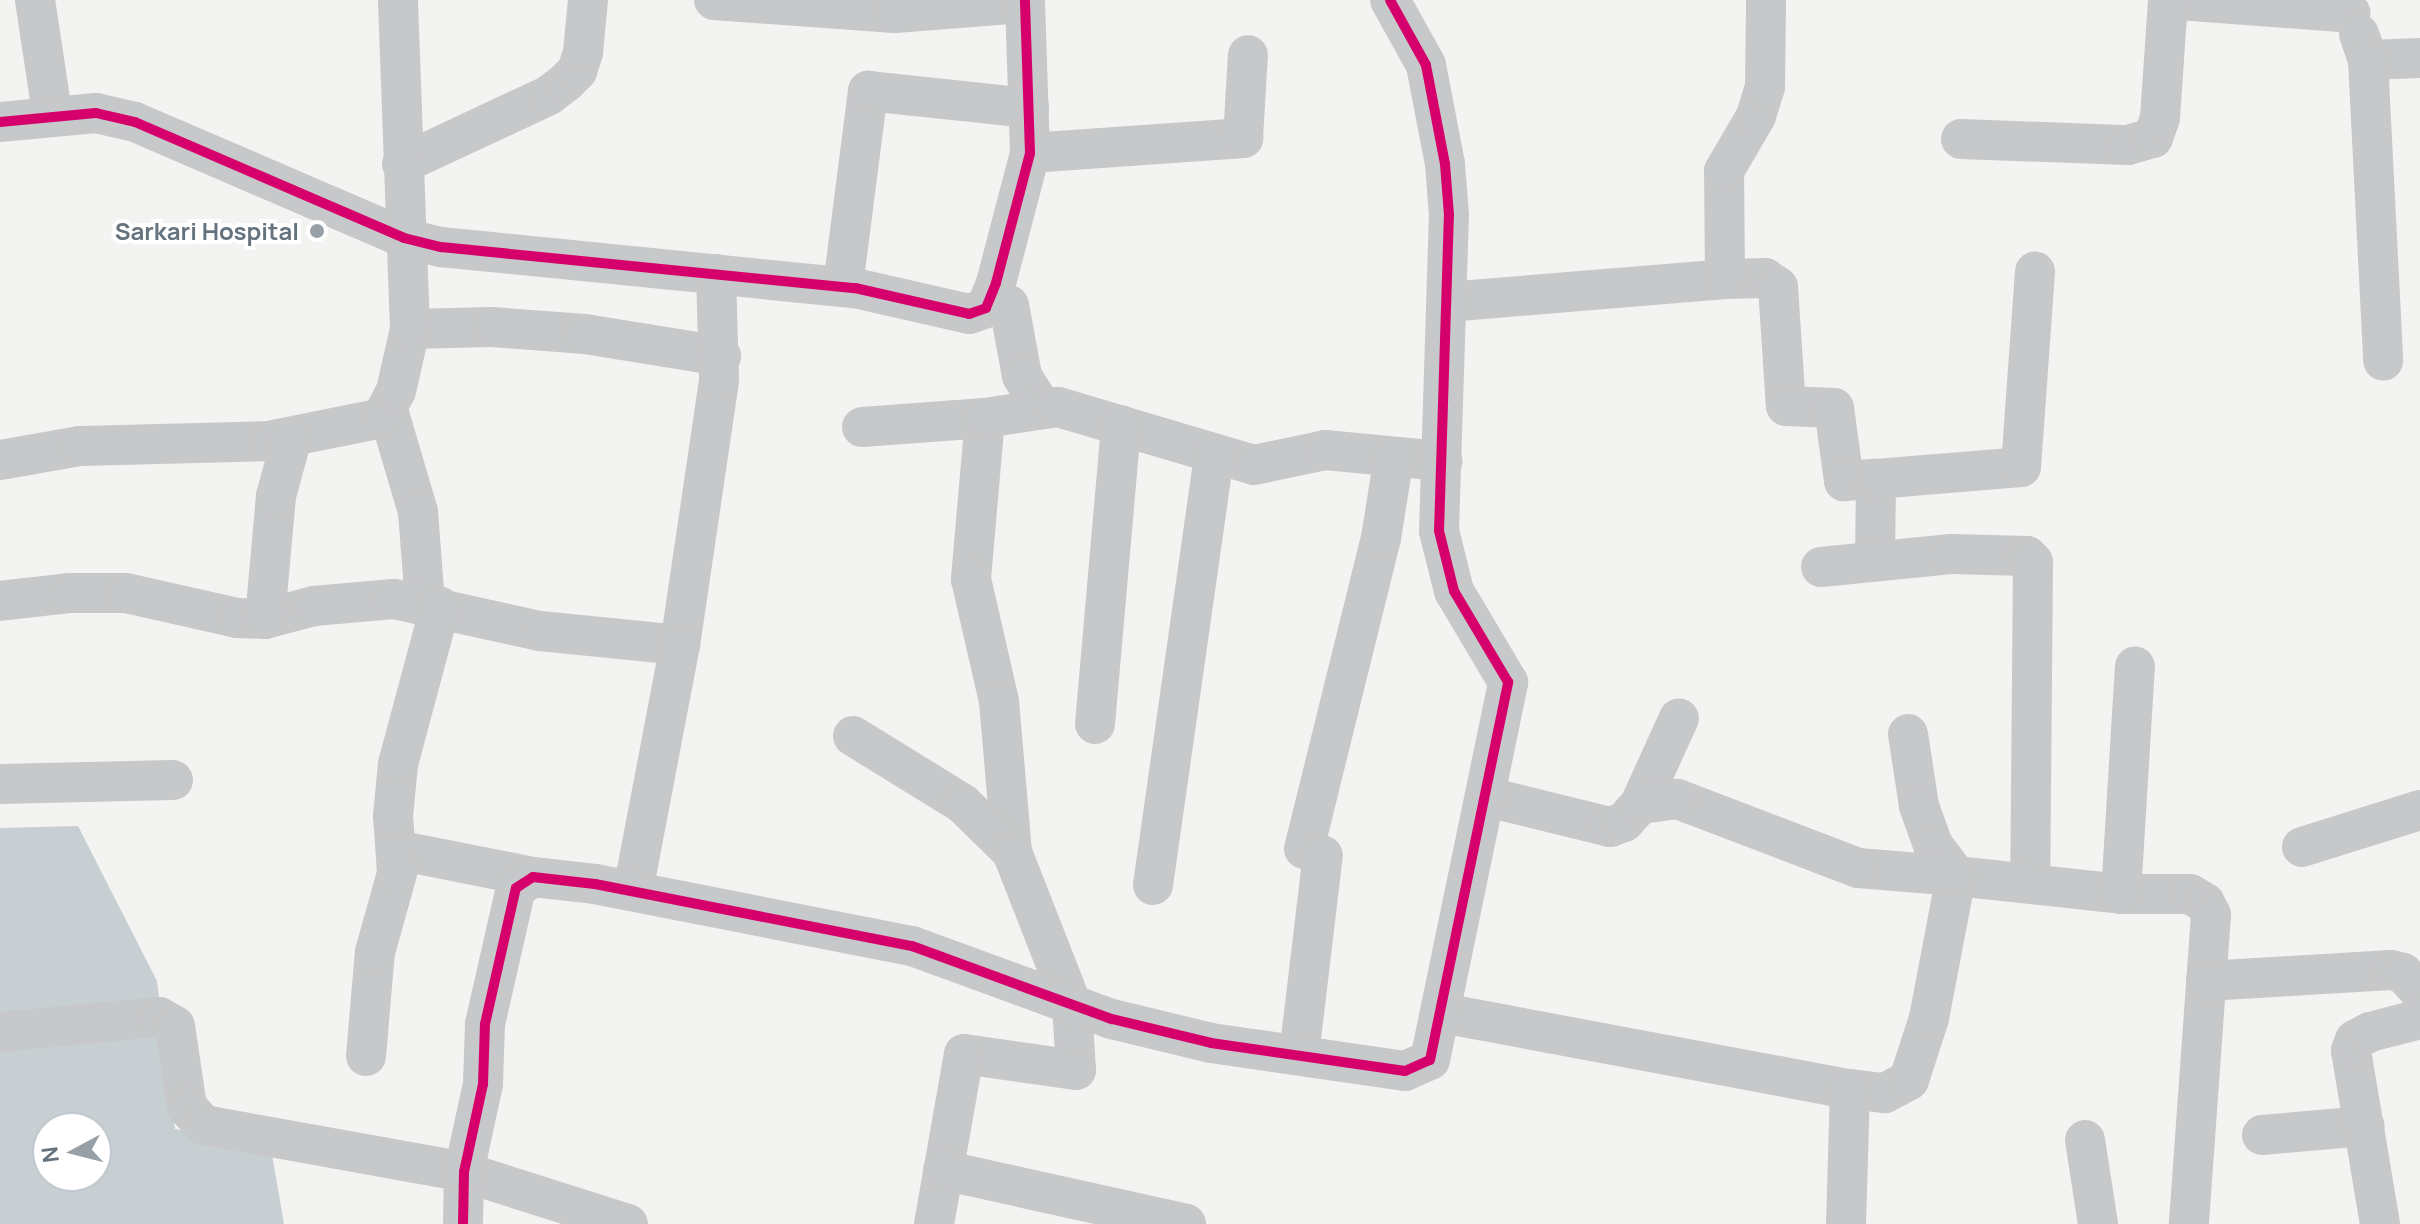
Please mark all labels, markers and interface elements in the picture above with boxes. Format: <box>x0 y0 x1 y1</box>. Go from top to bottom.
place label: Sarkari Hospital <box>115 217 299 245</box>
marker: Sarkari Hospital <box>306 220 328 242</box>
north arrow <box>32 1112 112 1192</box>
text: N <box>34 1145 66 1164</box>

